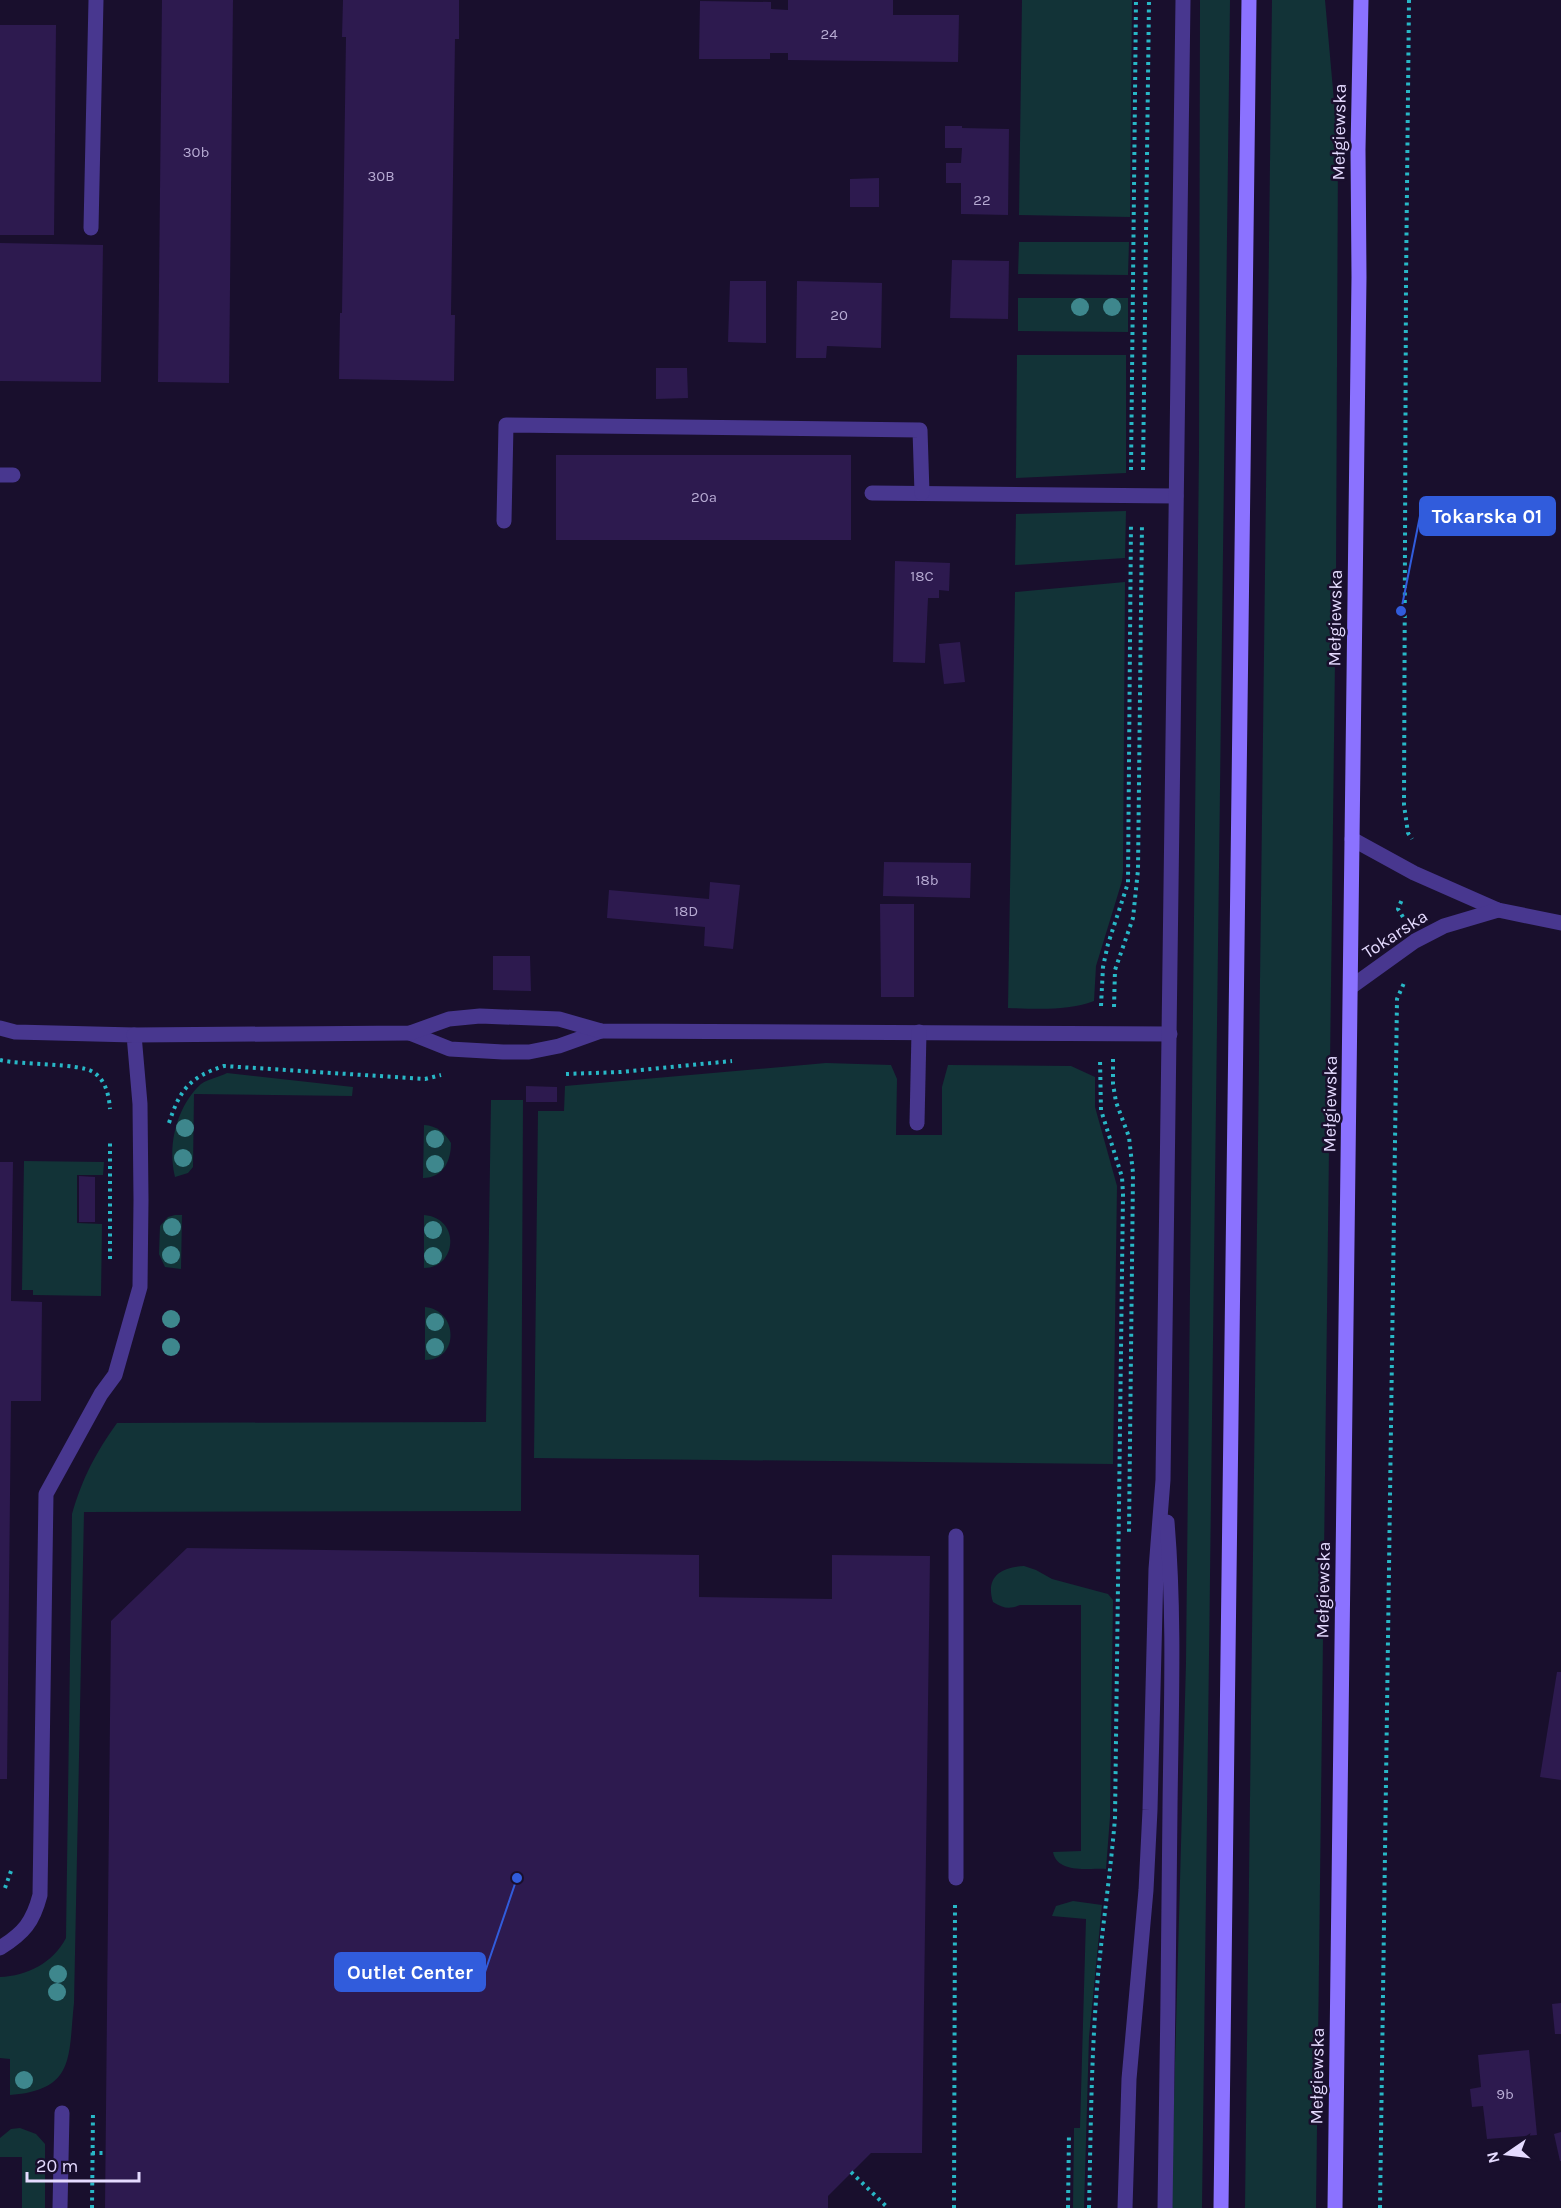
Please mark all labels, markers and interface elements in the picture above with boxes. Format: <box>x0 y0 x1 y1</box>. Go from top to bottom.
house number: 24 <box>820 25 838 43</box>
street label: Mełgiewska <box>1327 83 1351 181</box>
house number: 30b <box>183 143 209 161</box>
house number: 30B <box>367 167 395 185</box>
house number: 22 <box>973 191 991 209</box>
house number: 20 <box>830 306 848 324</box>
house number: 20a <box>691 488 717 506</box>
callout: Tokarska 01 <box>1420 497 1555 535</box>
text: Tokarska 01 <box>1432 505 1542 528</box>
house number: 18C <box>910 567 934 585</box>
street label: Mełgiewska <box>1323 569 1347 667</box>
house number: 18b <box>915 871 939 889</box>
house number: 18D <box>674 902 698 920</box>
street label: Tokarska <box>1358 905 1432 963</box>
street label: Mełgiewska <box>1318 1055 1342 1153</box>
street label: Mełgiewska <box>1311 1541 1335 1639</box>
callout: Outlet Center <box>335 1953 485 1991</box>
text: Outlet Center <box>347 1961 473 1984</box>
street label: Mełgiewska <box>1305 2027 1329 2125</box>
house number: 9b <box>1496 2085 1514 2103</box>
north arrow <box>1477 2124 1537 2184</box>
scale bar <box>27 2145 140 2183</box>
text: N <box>1482 2150 1504 2165</box>
text: 20 m <box>36 2155 78 2177</box>

